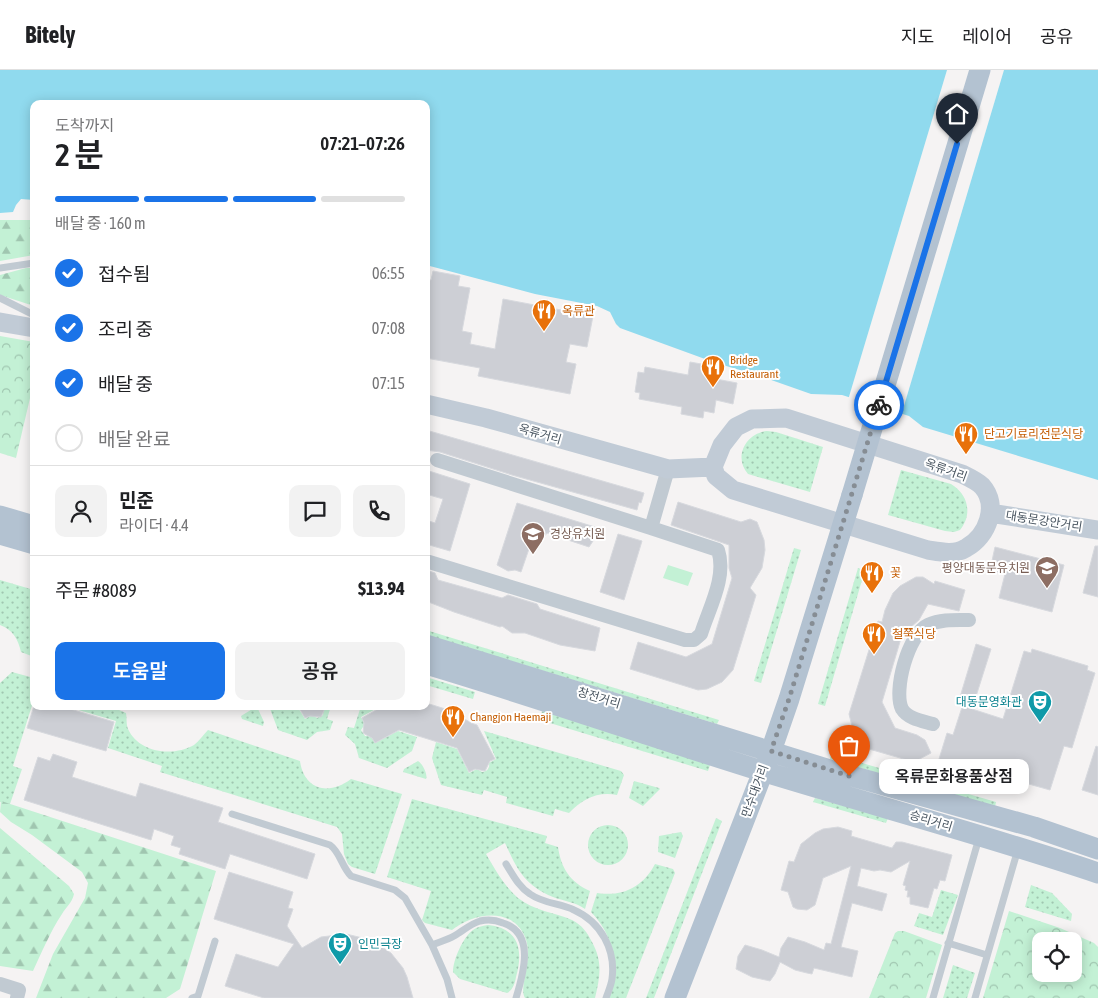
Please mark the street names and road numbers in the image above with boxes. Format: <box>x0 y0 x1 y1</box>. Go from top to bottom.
street label: 옥류거리 <box>517 421 563 447</box>
street label: 옥류거리 <box>923 456 969 484</box>
street label: 대동문강안거리 <box>1005 508 1083 534</box>
street label: 창전거리 <box>576 685 622 711</box>
street label: 만수대거리 <box>739 763 771 819</box>
street label: 승리거리 <box>908 808 954 834</box>

